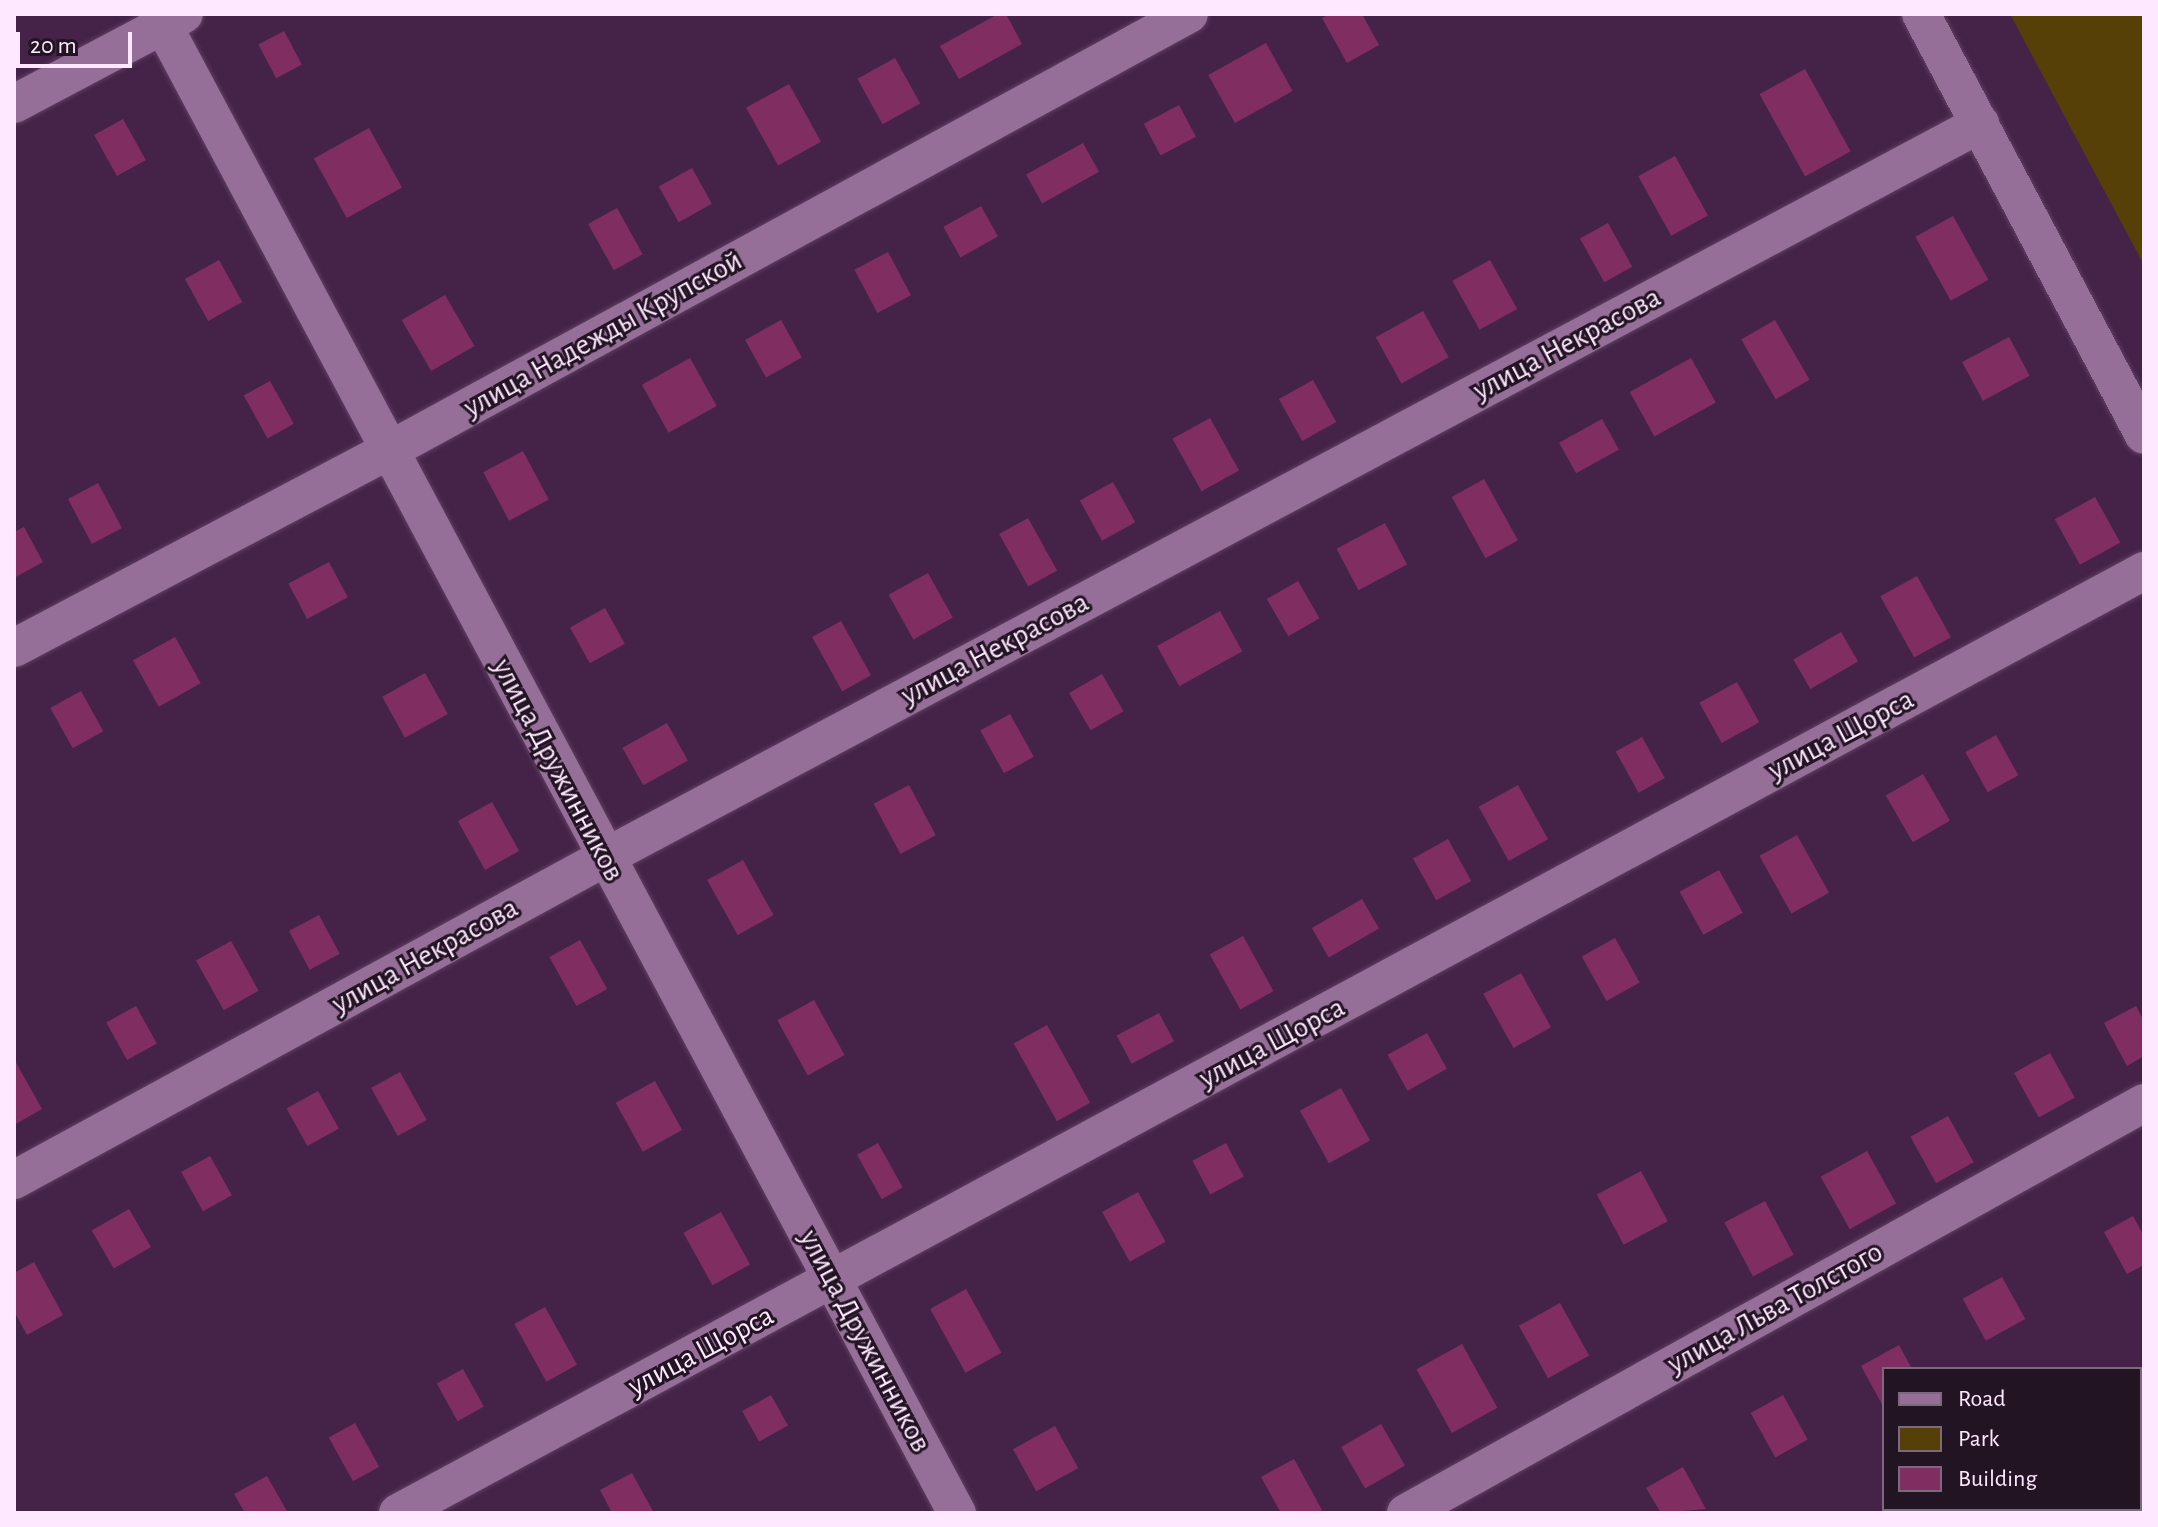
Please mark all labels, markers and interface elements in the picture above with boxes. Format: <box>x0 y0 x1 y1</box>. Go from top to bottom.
scale bar <box>20 16 136 66</box>
text: 20 m <box>30 34 77 58</box>
street label: улица Надежды Крупской <box>457 242 749 426</box>
street label: улица Некрасова <box>1467 279 1667 409</box>
street label: улица Некрасова <box>895 584 1095 714</box>
street label: улица Дружинников <box>484 653 632 887</box>
street label: улица Щорса <box>1762 682 1920 788</box>
street label: улица Некрасова <box>326 890 524 1022</box>
street label: улица Щорса <box>1193 990 1351 1096</box>
street label: улица Дружинников <box>791 1224 939 1458</box>
street label: улица Льва Толстого <box>1661 1234 1889 1382</box>
street label: улица Щорса <box>622 1298 780 1404</box>
legend <box>1882 1367 2142 1511</box>
text: Road <box>1958 1387 2006 1411</box>
text: Park <box>1958 1427 1999 1451</box>
text: Building <box>1958 1467 2037 1491</box>

